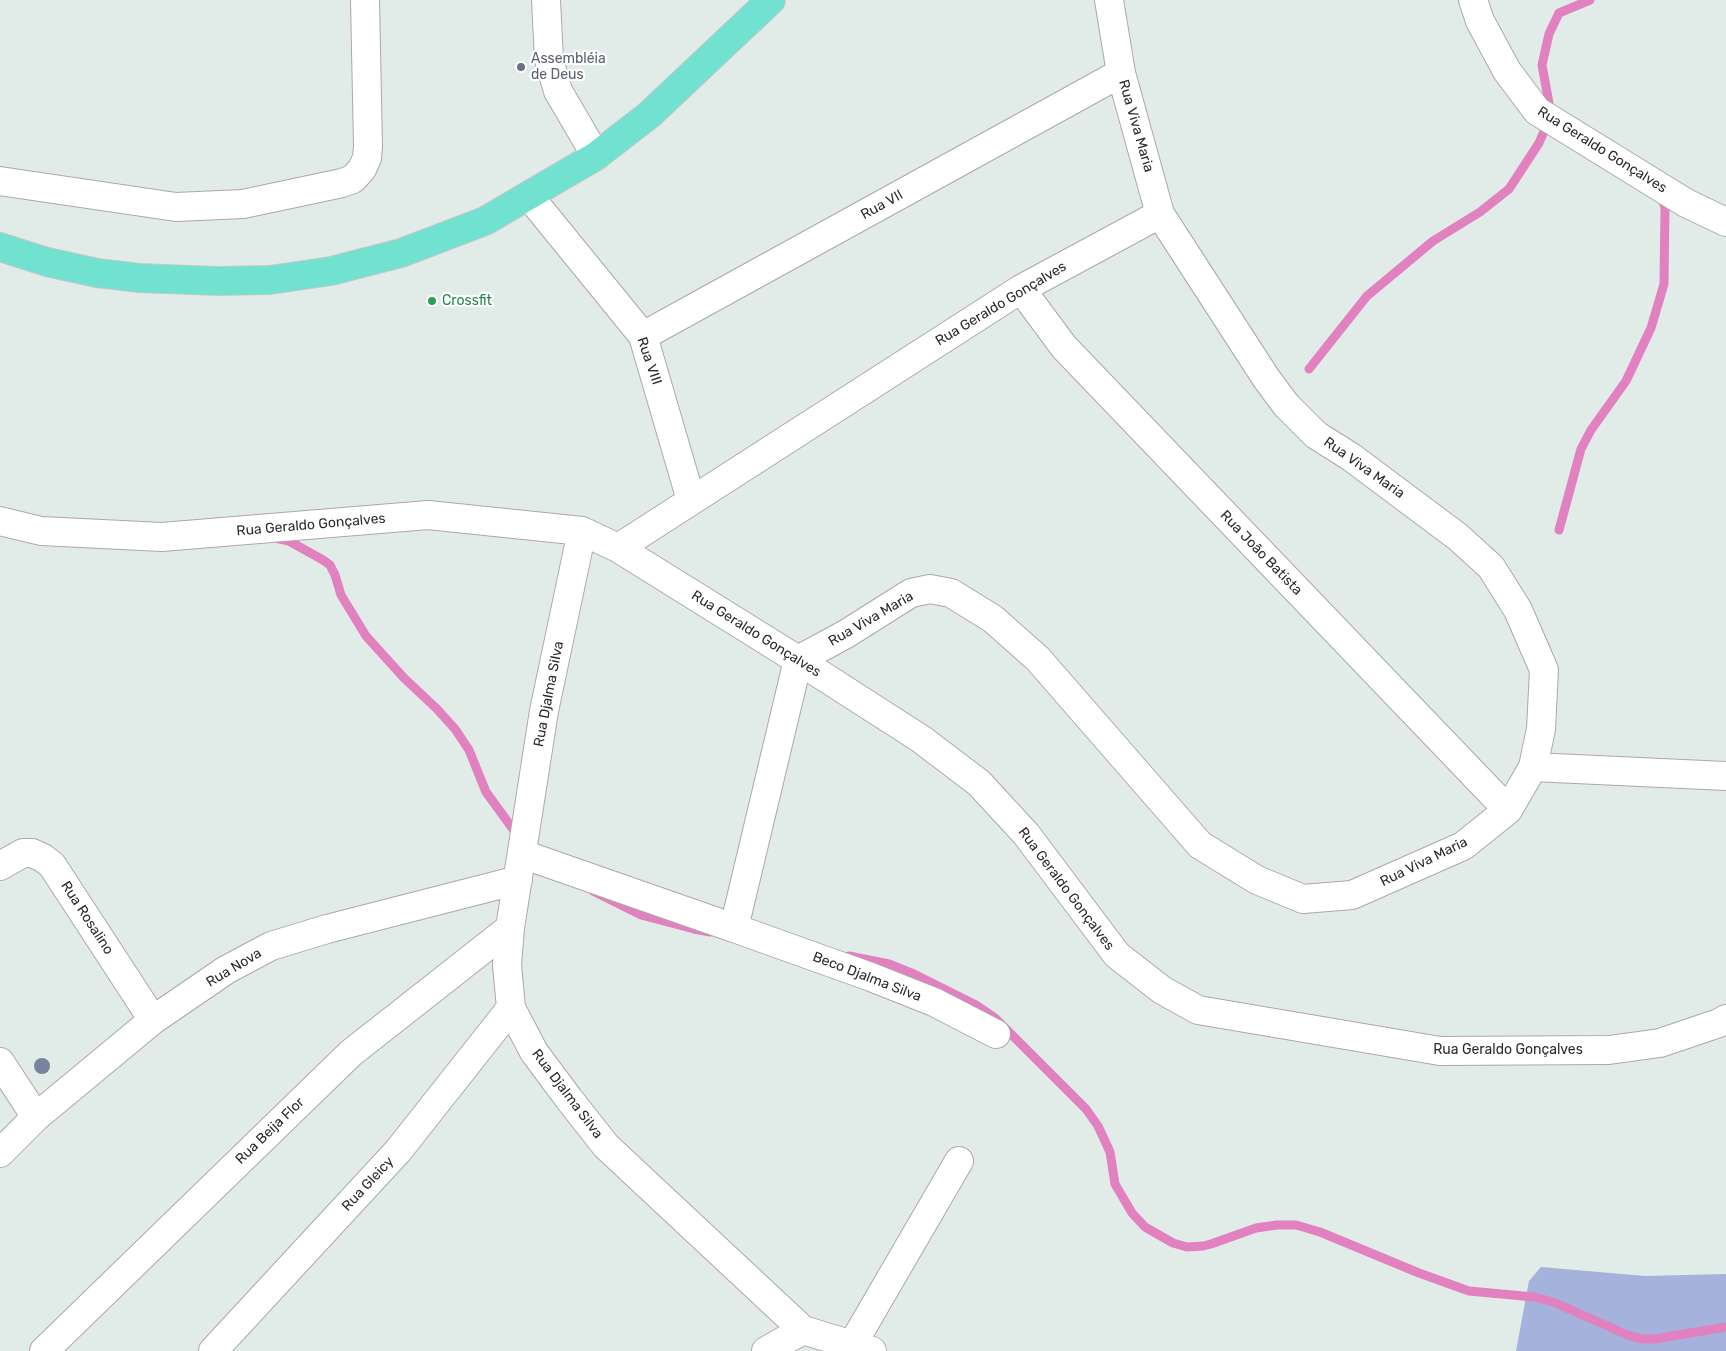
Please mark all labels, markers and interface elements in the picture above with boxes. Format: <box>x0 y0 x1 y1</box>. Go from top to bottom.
place label: Assembléia de Deus <box>531 51 606 84</box>
marker: Assembléia de Deus <box>515 61 527 73</box>
street label: Rua Viva Maria <box>1115 78 1157 174</box>
street label: Rua Geraldo Gonçalves <box>1534 103 1670 197</box>
street label: Rua VII <box>858 187 906 223</box>
street label: Rua Geraldo Gonçalves <box>933 258 1069 350</box>
place label: Crossfit <box>442 293 492 309</box>
marker: Crossfit <box>426 295 438 307</box>
street label: Rua VIII <box>633 335 665 387</box>
street label: Rua Viva Maria <box>1320 434 1408 502</box>
street label: Rua João Batista <box>1216 507 1306 599</box>
street label: Rua Geraldo Gonçalves <box>236 510 386 540</box>
street label: Rua Geraldo Gonçalves <box>688 587 824 681</box>
street label: Rua Viva Maria <box>826 588 916 650</box>
street label: Rua Djalma Silva <box>531 640 567 748</box>
street label: Rua Geraldo Gonçalves <box>1014 824 1118 954</box>
street label: Rua Viva Maria <box>1378 834 1470 890</box>
street label: Rua Rosalino <box>57 878 117 958</box>
street label: Rua Nova <box>203 945 265 991</box>
street label: Beco Djalma Silva <box>810 949 924 1005</box>
street label: Rua Geraldo Gonçalves <box>1433 1042 1583 1058</box>
street label: Rua Djalma Silva <box>528 1046 606 1142</box>
street label: Rua Beija Flor <box>232 1094 308 1168</box>
street label: Rua Gleicy <box>339 1153 397 1215</box>

